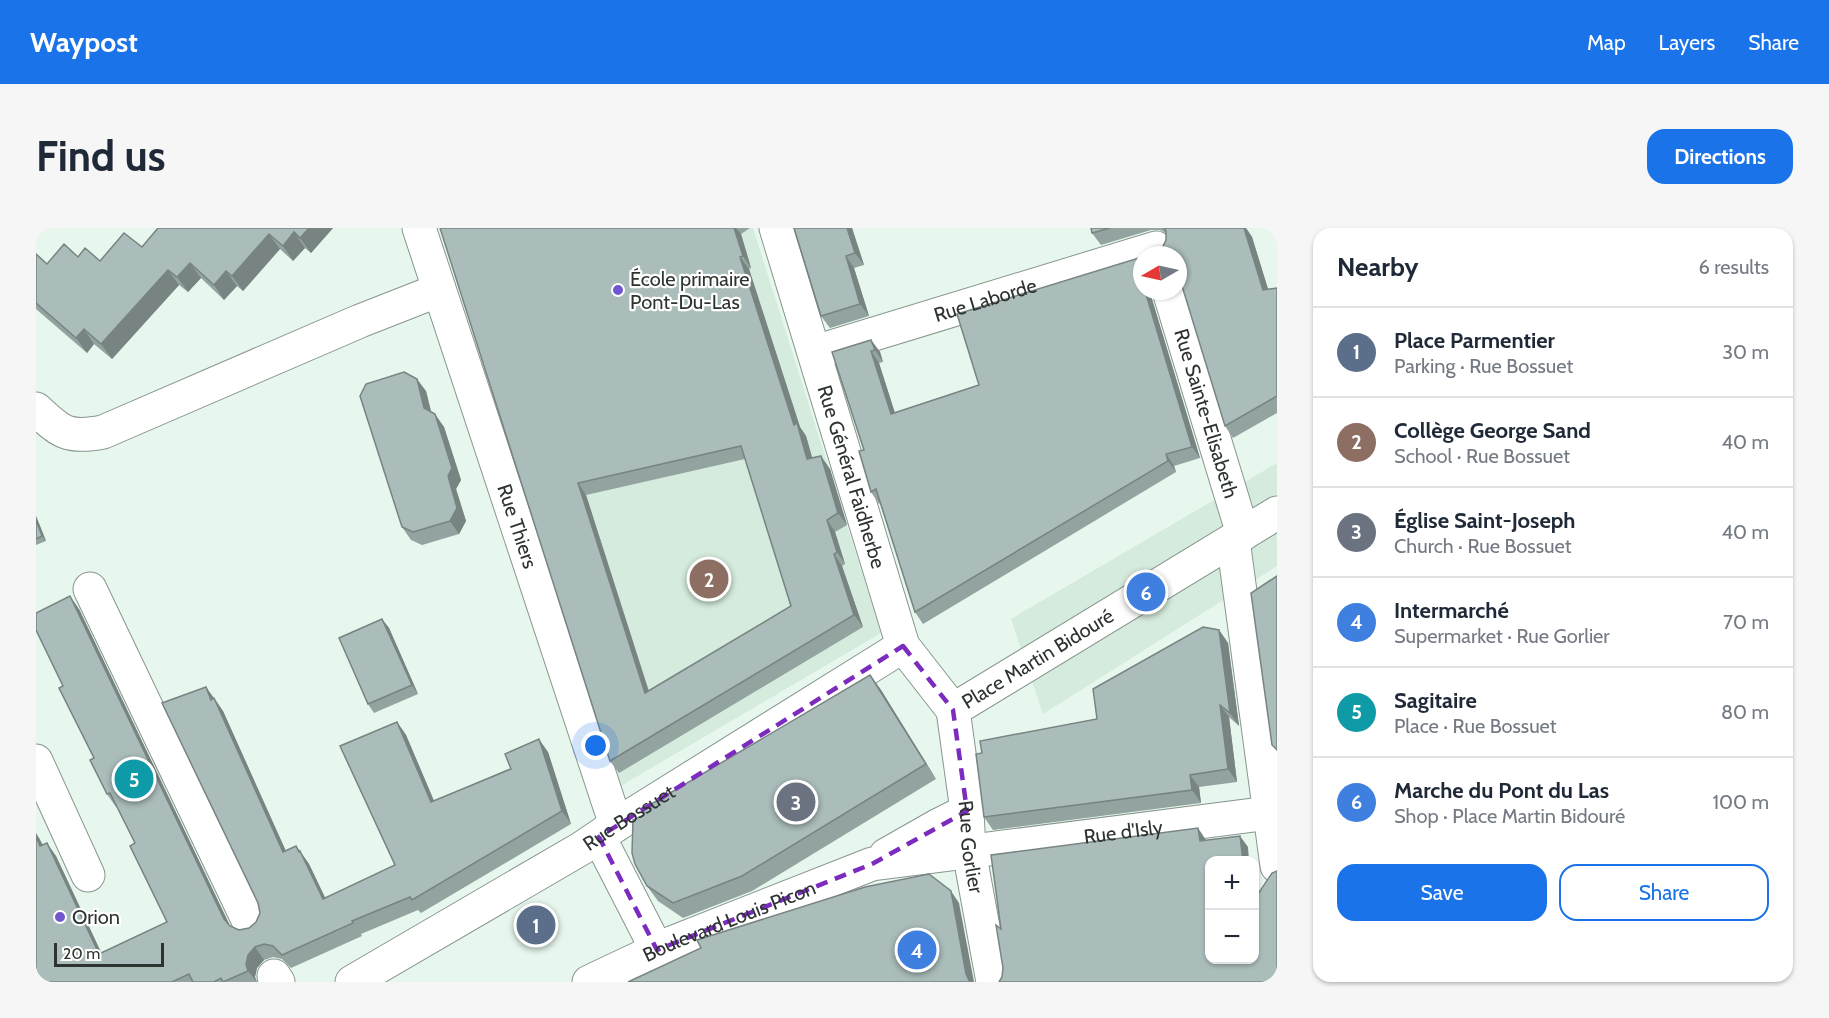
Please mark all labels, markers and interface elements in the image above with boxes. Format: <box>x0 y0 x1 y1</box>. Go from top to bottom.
text: Waypost <box>30 25 138 59</box>
text: Map <box>1587 30 1626 55</box>
text: Layers <box>1659 30 1715 55</box>
text: Share <box>1748 30 1799 55</box>
button: Directions <box>1647 129 1793 184</box>
text: Find us <box>36 130 165 182</box>
north arrow <box>1133 246 1187 300</box>
text: Nearby <box>1337 251 1418 283</box>
text: 6 results <box>1698 255 1769 279</box>
place label: École primaire Pont-Du-Las <box>630 267 749 314</box>
street label: Rue Laborde <box>931 273 1040 327</box>
marker: École primaire Pont-Du-Las <box>611 283 625 297</box>
street label: Rue Sainte-Elisabeth <box>1169 326 1243 501</box>
text: Place Parmentier <box>1394 327 1555 354</box>
text: 1 <box>1353 340 1360 364</box>
text: 30 m <box>1722 340 1769 364</box>
text: Parking · Rue Bossuet <box>1394 354 1573 378</box>
street label: Rue Général Faidherbe <box>812 382 891 571</box>
text: Collège George Sand <box>1394 417 1591 444</box>
text: 2 <box>1351 430 1362 454</box>
text: 40 m <box>1721 430 1769 454</box>
text: School · Rue Bossuet <box>1394 444 1570 468</box>
street label: Rue Thiers <box>492 481 543 572</box>
text: Église Saint-Joseph <box>1394 507 1575 534</box>
text: 3 <box>1351 520 1362 544</box>
text: 40 m <box>1721 520 1769 544</box>
text: Church · Rue Bossuet <box>1394 534 1571 558</box>
pin: 2 <box>690 556 728 602</box>
pin: 6 <box>1126 570 1166 614</box>
text: Intermarché <box>1394 597 1509 624</box>
street label: Place Martin Bidouré <box>957 603 1118 714</box>
text: 4 <box>1350 610 1363 634</box>
text: 70 m <box>1723 610 1769 634</box>
text: Supermarket · Rue Gorlier <box>1394 624 1610 648</box>
text: Sagitaire <box>1394 687 1477 714</box>
text: 5 <box>1351 700 1362 724</box>
text: 80 m <box>1721 700 1769 724</box>
text: Place · Rue Bossuet <box>1394 714 1557 738</box>
your location <box>581 731 610 760</box>
pin: 5 <box>114 756 154 802</box>
text: Marche du Pont du Las <box>1394 777 1609 804</box>
street label: Rue Bossuet <box>578 779 679 856</box>
pin: 3 <box>776 780 816 824</box>
text: 6 <box>1351 790 1362 814</box>
text: 100 m <box>1713 790 1769 814</box>
street label: Rue Gorlier <box>954 799 989 896</box>
text: Shop · Place Martin Bidouré <box>1394 804 1625 828</box>
street label: Rue d'Isly <box>1082 815 1164 849</box>
map controls <box>1205 856 1259 964</box>
button: + <box>1205 856 1259 910</box>
button: Save <box>1337 864 1547 921</box>
button: Share <box>1559 864 1769 921</box>
street label: Boulevard Louis Picon <box>639 875 819 967</box>
pin: 1 <box>516 902 556 948</box>
place label: Orion <box>72 905 120 929</box>
marker: Orion <box>53 910 67 924</box>
button: − <box>1205 910 1259 964</box>
pin: 4 <box>898 928 936 972</box>
scale bar <box>54 940 164 968</box>
text: 20 m <box>63 944 100 963</box>

